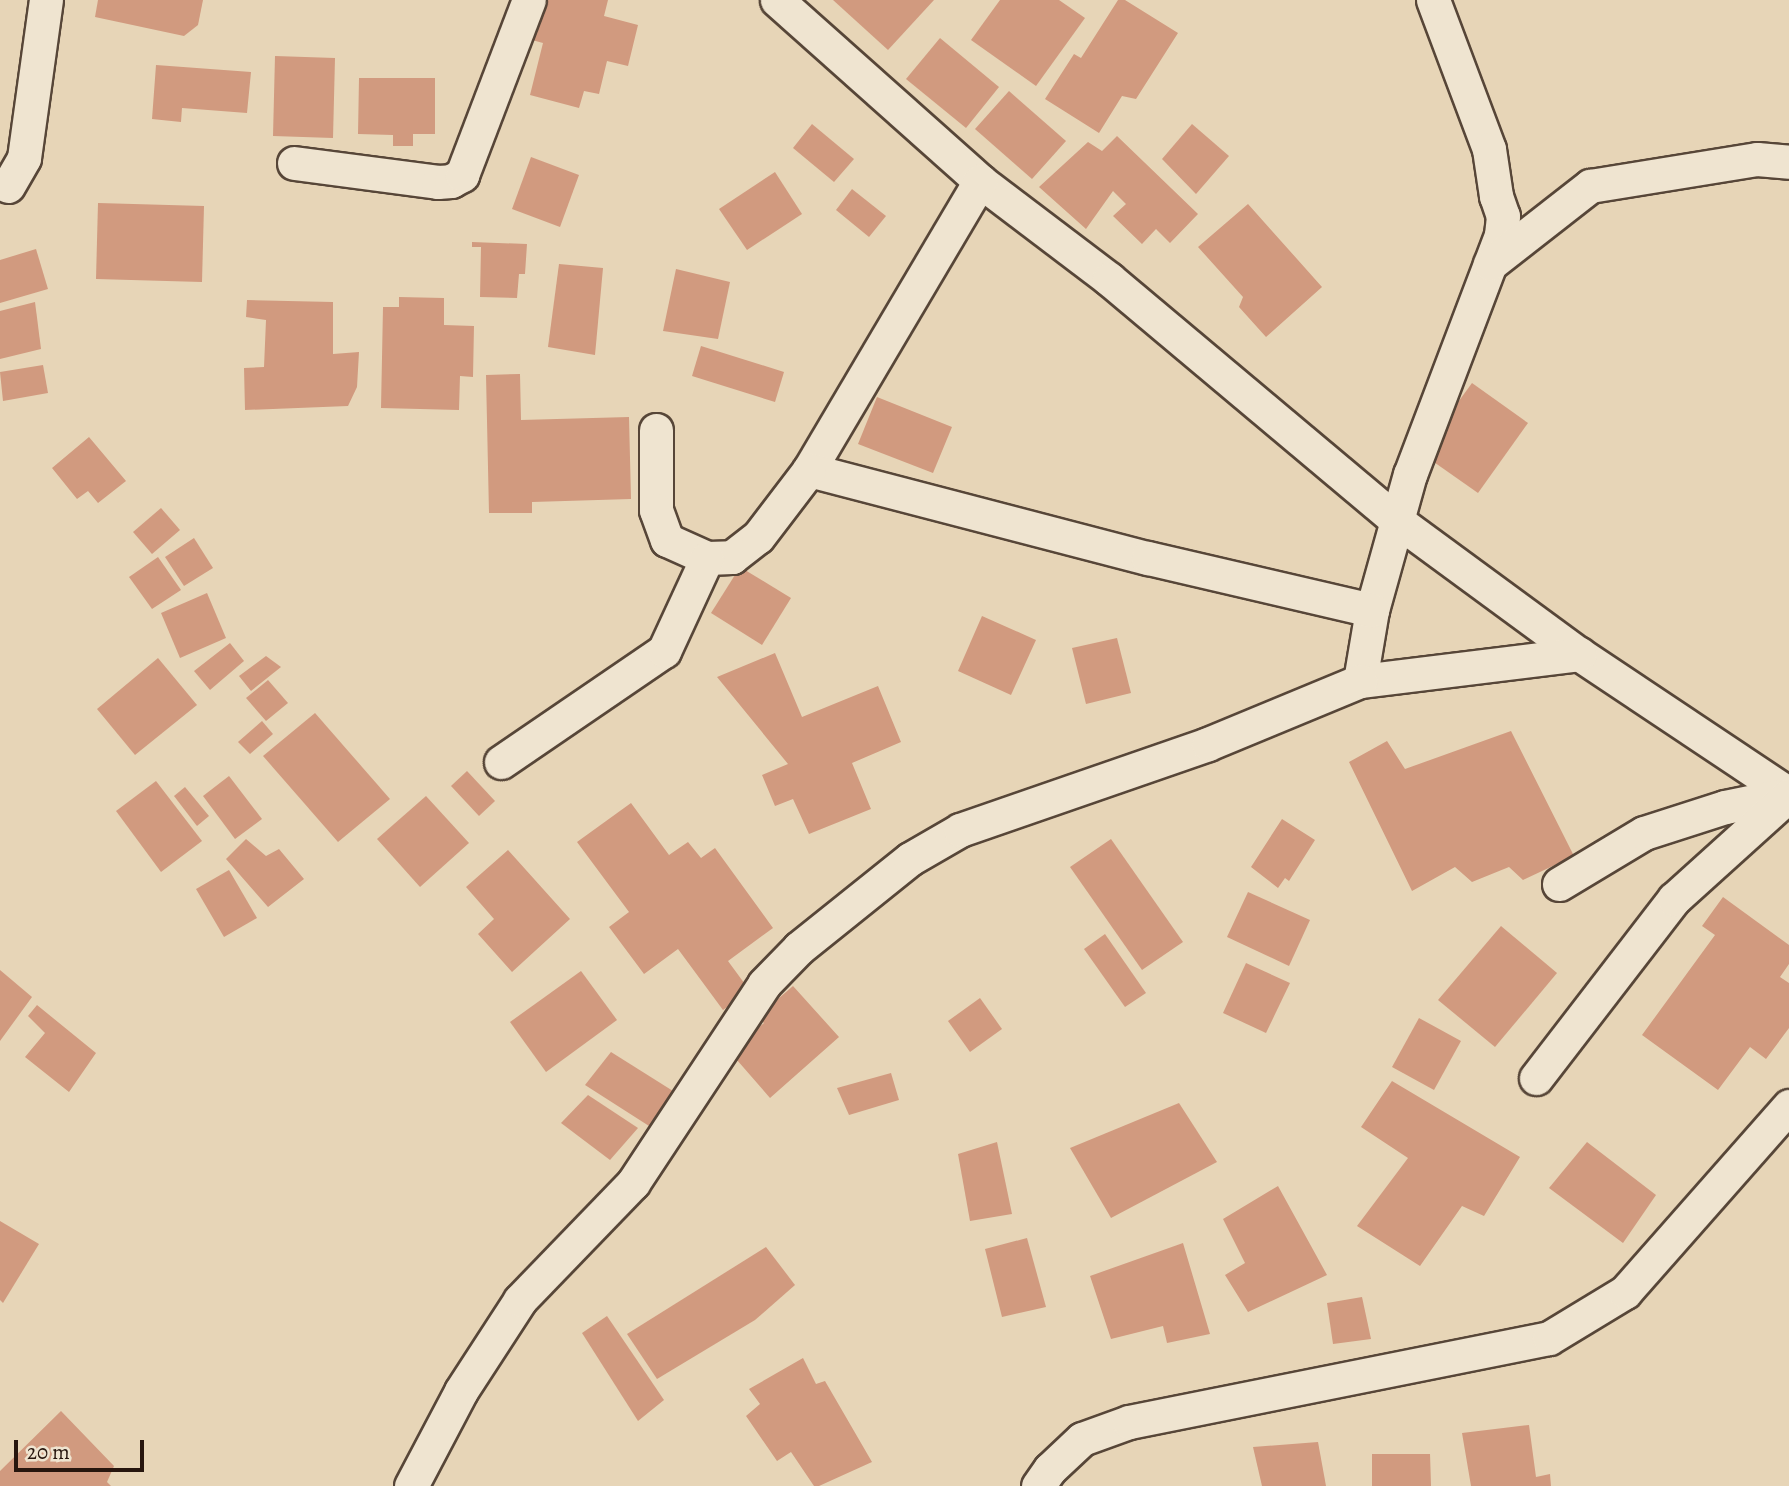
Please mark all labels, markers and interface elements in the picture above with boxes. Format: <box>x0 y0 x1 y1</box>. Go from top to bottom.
scale bar <box>18 1426 147 1470</box>
text: 20 m <box>27 1438 70 1466</box>

